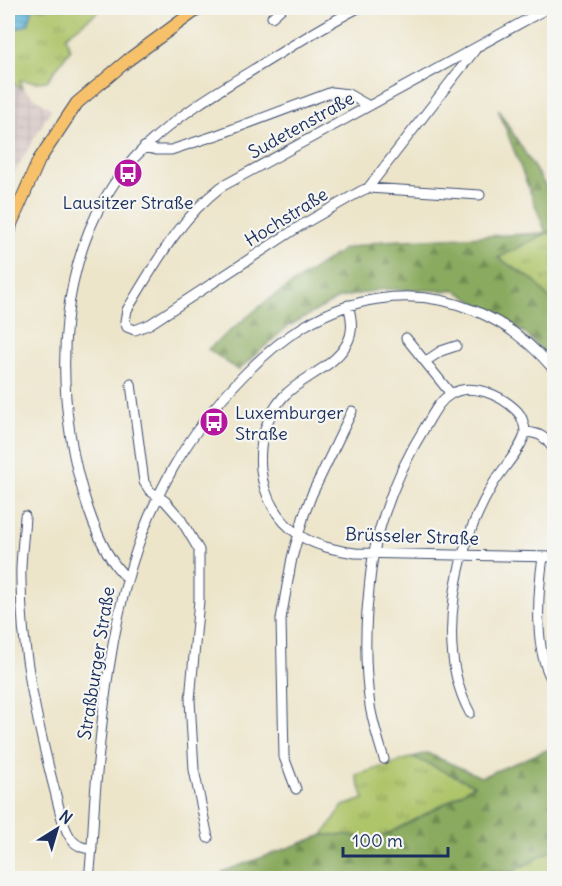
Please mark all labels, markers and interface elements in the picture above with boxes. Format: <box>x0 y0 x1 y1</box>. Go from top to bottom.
street label: Sudetenstraße <box>244 86 358 164</box>
bus stop icon: Lausitzer Straße <box>112 157 144 189</box>
street label: Hochstraße <box>240 182 332 252</box>
place label: Lausitzer Straße <box>63 191 193 214</box>
place label: Luxemburger Straße <box>235 401 344 445</box>
bus stop icon: Luxemburger Straße <box>198 406 230 438</box>
street label: Brüsseler Straße <box>345 522 479 550</box>
street label: Straßburger Straße <box>73 585 119 741</box>
north arrow <box>27 799 87 859</box>
text: N <box>56 806 76 828</box>
scale bar <box>343 820 448 858</box>
text: 100 m <box>352 829 403 852</box>

